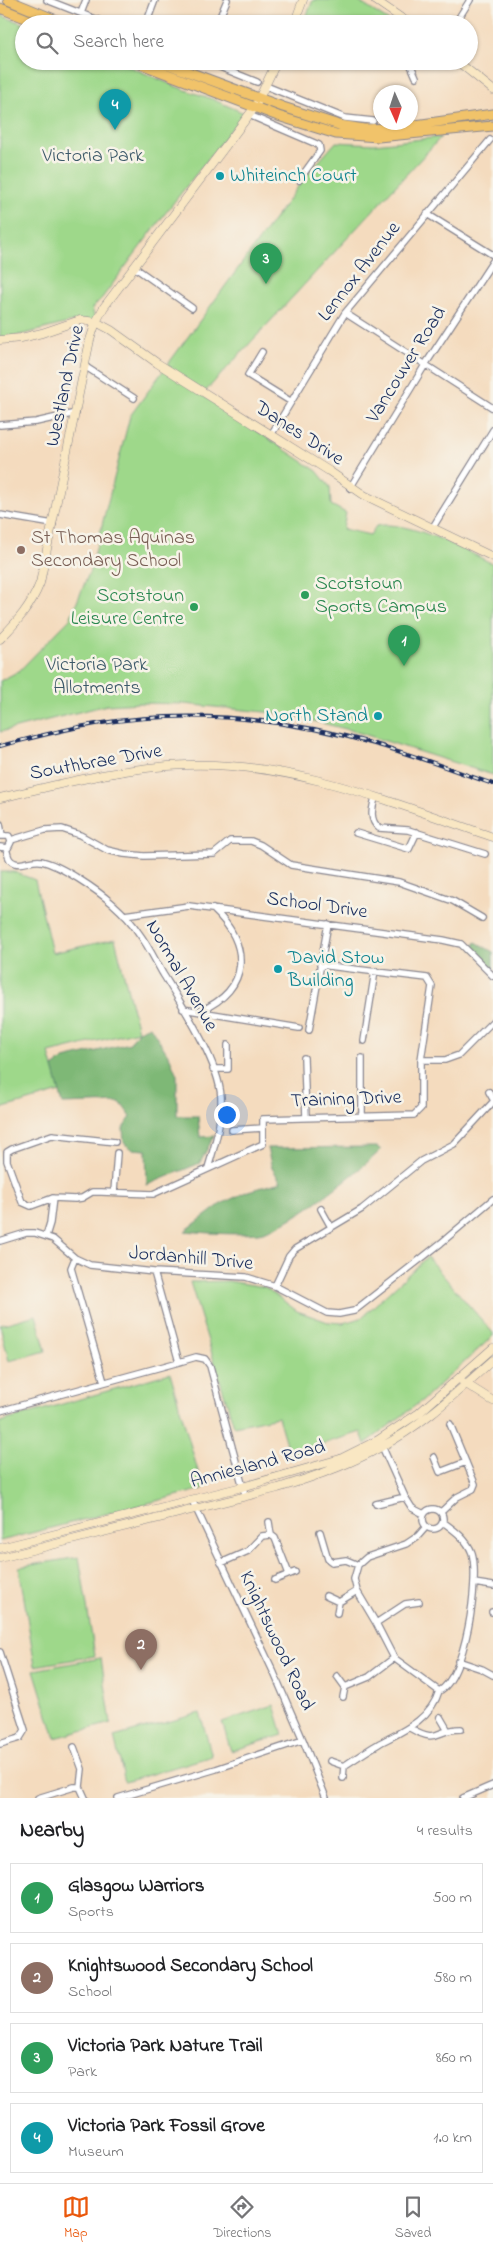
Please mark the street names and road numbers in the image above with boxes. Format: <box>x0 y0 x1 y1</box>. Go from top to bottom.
street label: Lennox Avenue <box>312 216 408 328</box>
street label: Vancouver Road <box>359 301 454 430</box>
street label: Westland Drive <box>39 323 93 449</box>
street label: Danes Drive <box>248 394 349 474</box>
street label: Southbrae Drive <box>27 737 165 789</box>
street label: School Drive <box>265 885 369 927</box>
street label: Normal Avenue <box>137 915 225 1037</box>
street label: Training Drive <box>290 1084 402 1117</box>
street label: Jordanhill Drive <box>128 1239 254 1279</box>
street label: Anniesland Road <box>187 1433 329 1497</box>
street label: Knightswood Road <box>230 1566 321 1716</box>

